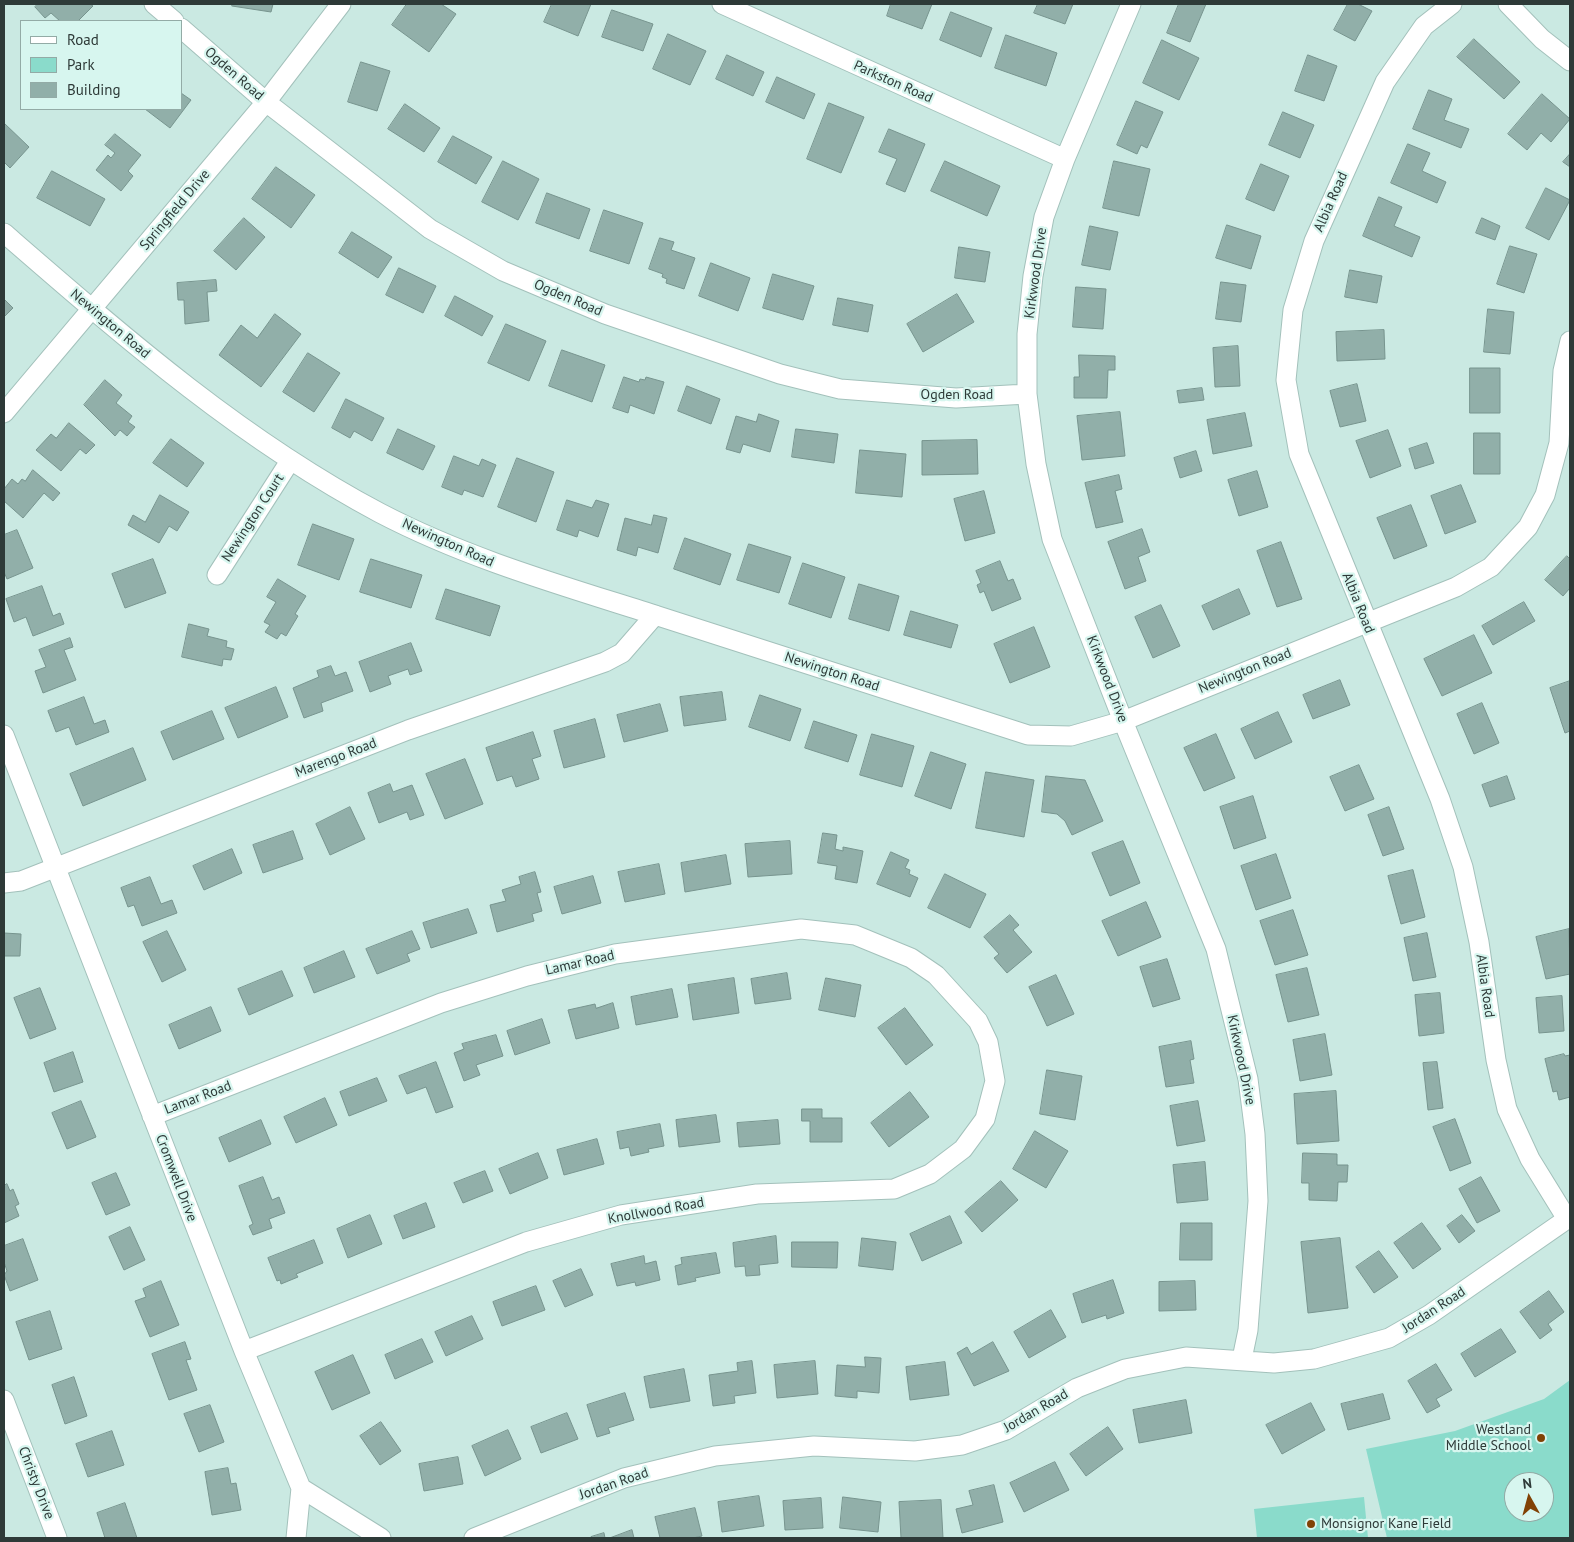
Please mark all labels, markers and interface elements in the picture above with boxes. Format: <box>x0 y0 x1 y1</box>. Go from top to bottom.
legend <box>20 20 182 110</box>
text: Road <box>67 30 99 49</box>
street label: Ogden Road <box>201 44 267 104</box>
text: Park <box>67 55 95 74</box>
street label: Parkston Road <box>851 57 935 107</box>
text: Building <box>67 80 121 99</box>
street label: Springfield Drive <box>136 166 214 254</box>
street label: Albia Road <box>1310 169 1352 235</box>
street label: Kirkwood Drive <box>1021 227 1051 319</box>
street label: Ogden Road <box>531 276 605 320</box>
street label: Newington Road <box>67 286 153 362</box>
street label: Ogden Road <box>921 387 993 403</box>
street label: Newington Court <box>218 471 288 565</box>
street label: Newington Road <box>399 515 497 571</box>
street label: Albia Road <box>1338 570 1378 636</box>
street label: Kirkwood Drive <box>1083 633 1131 725</box>
street label: Newington Road <box>1196 645 1294 697</box>
street label: Newington Road <box>782 649 882 695</box>
street label: Marengo Road <box>293 735 379 781</box>
street label: Lamar Road <box>544 947 616 979</box>
street label: Albia Road <box>1472 953 1498 1019</box>
street label: Kirkwood Drive <box>1223 1013 1259 1107</box>
street label: Lamar Road <box>162 1078 234 1118</box>
street label: Cromwell Drive <box>152 1132 200 1224</box>
street label: Knollwood Road <box>607 1194 705 1228</box>
street label: Jordan Road <box>1399 1283 1469 1337</box>
street label: Jordan Road <box>1001 1386 1071 1436</box>
place label: Westland Middle School <box>1446 1422 1531 1454</box>
marker: Westland Middle School <box>1535 1432 1547 1444</box>
street label: Christy Drive <box>14 1444 58 1522</box>
street label: Jordan Road <box>577 1464 651 1504</box>
north arrow <box>1504 1472 1554 1522</box>
text: N <box>1522 1474 1533 1493</box>
place label: Monsignor Kane Field <box>1321 1516 1451 1532</box>
marker: Monsignor Kane Field <box>1305 1518 1317 1530</box>

